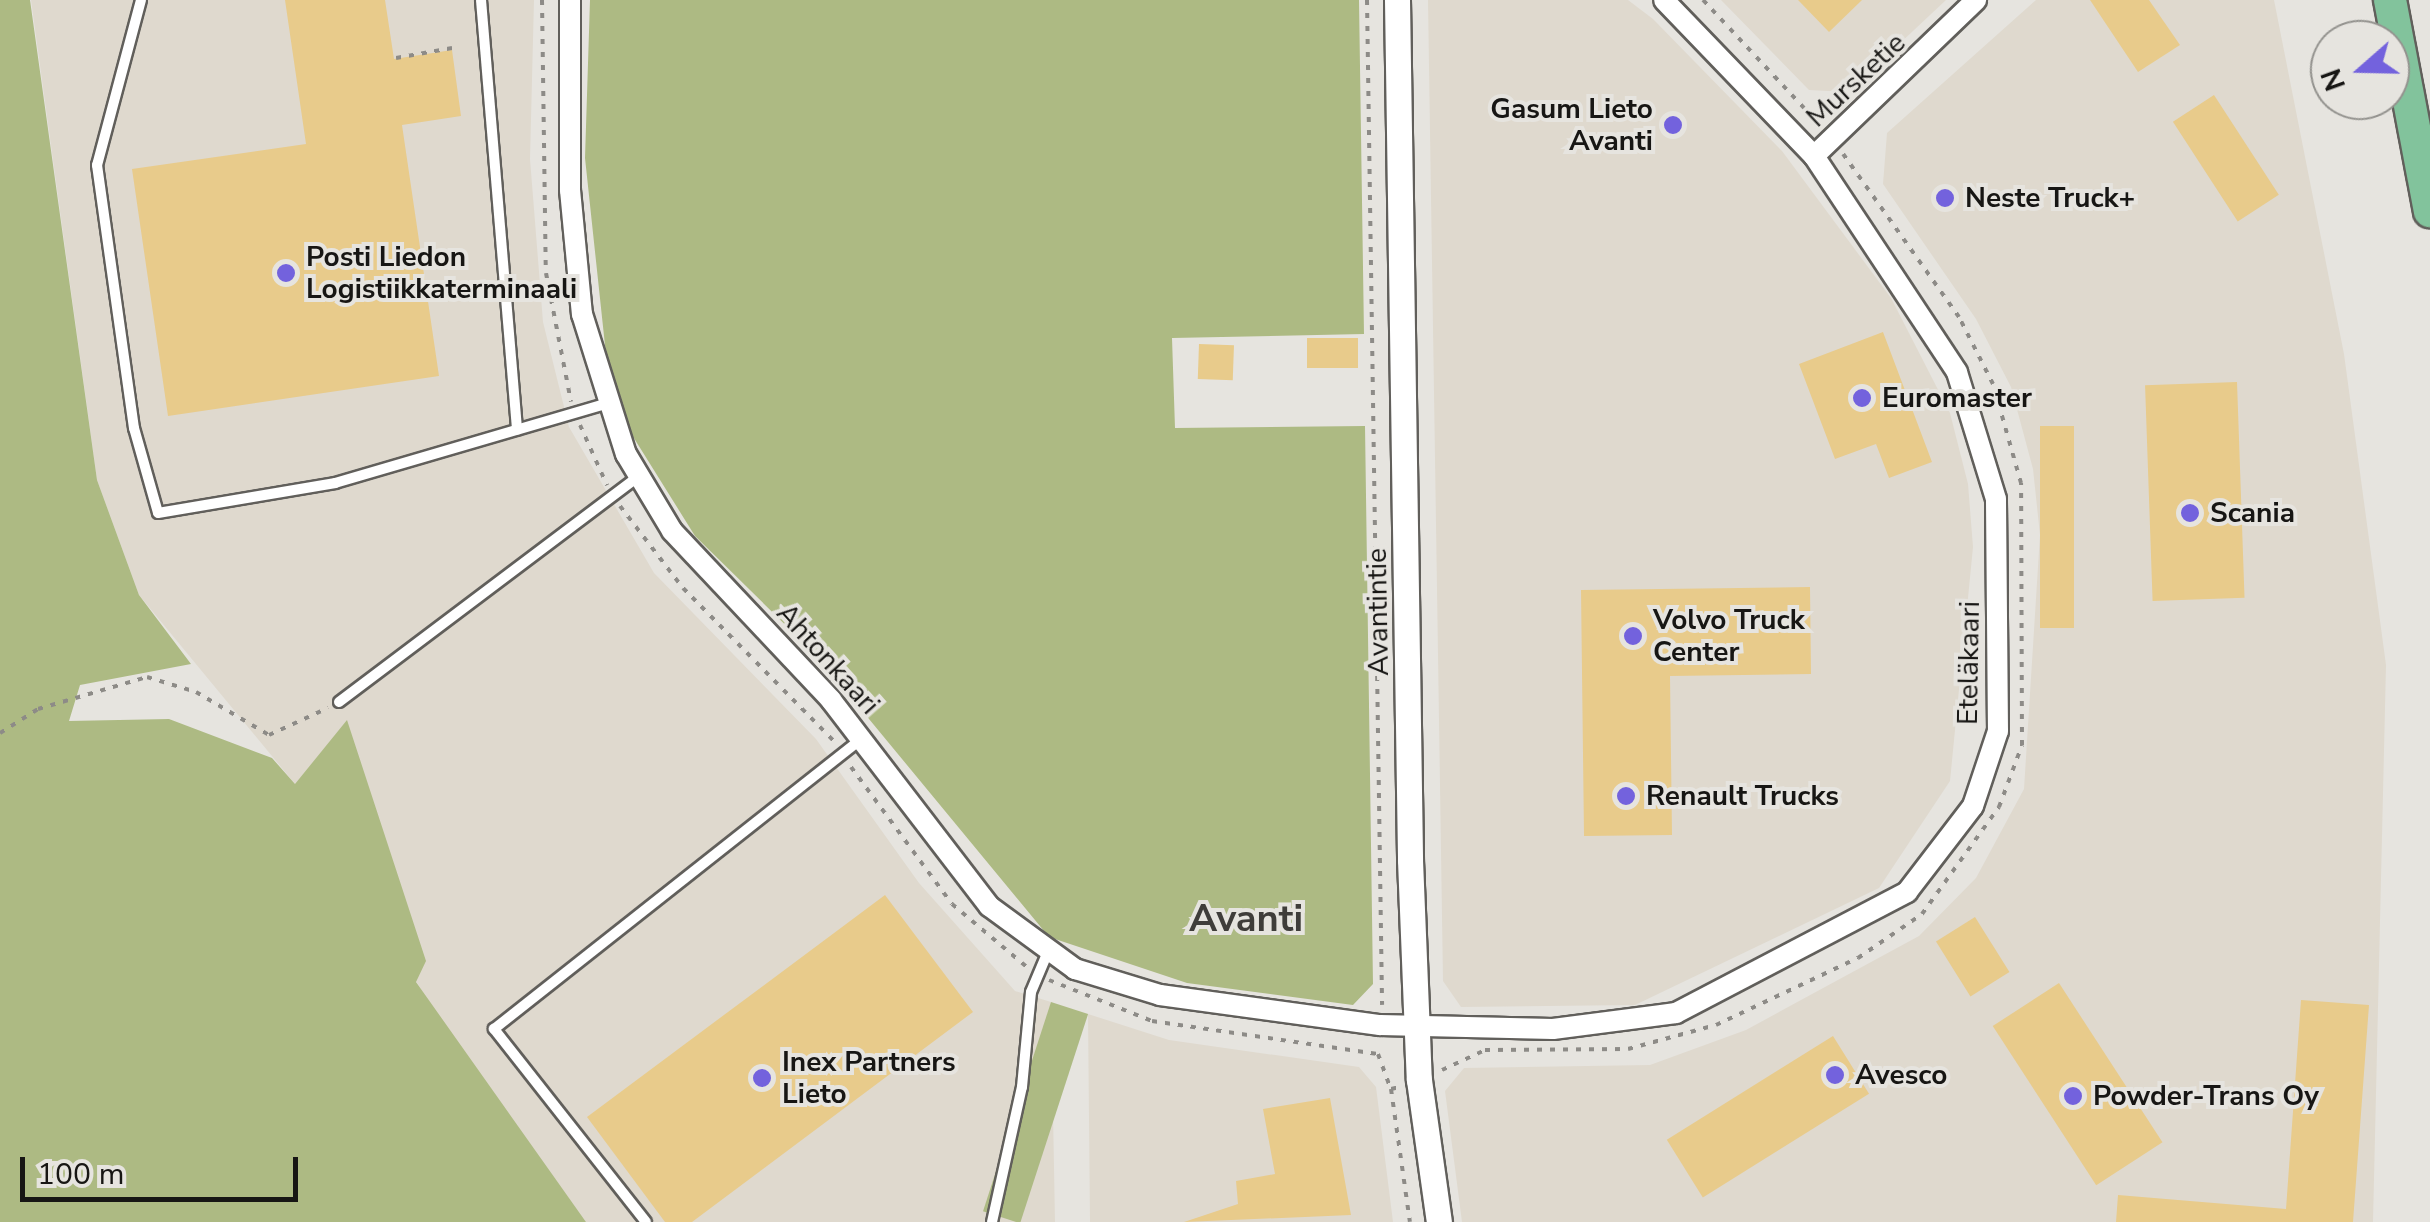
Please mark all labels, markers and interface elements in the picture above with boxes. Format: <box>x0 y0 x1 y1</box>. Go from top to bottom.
north arrow <box>2310 20 2410 120</box>
street label: Mursketie <box>1800 26 1912 134</box>
text: N <box>2312 63 2355 96</box>
place label: Gasum Lieto Avanti <box>1490 92 1653 158</box>
marker: Gasum Lieto Avanti <box>1662 114 1684 136</box>
place label: Neste Truck+ <box>1965 181 2135 215</box>
marker: Neste Truck+ <box>1934 187 1956 209</box>
place label: Posti Liedon Logistiikkaterminaali <box>306 240 577 306</box>
marker: Posti Liedon Logistiikkaterminaali <box>275 262 297 284</box>
place label: Euromaster <box>1882 381 2032 415</box>
marker: Euromaster <box>1851 387 1873 409</box>
place label: Scania <box>2210 496 2295 530</box>
marker: Scania <box>2179 502 2201 524</box>
street label: Avantintie <box>1360 548 1396 676</box>
street label: Ahtonkaari <box>770 597 886 721</box>
street label: Eteläkaari <box>1951 601 1987 725</box>
place label: Volvo Truck Center <box>1653 603 1805 669</box>
marker: Volvo Truck Center <box>1622 625 1644 647</box>
place label: Renault Trucks <box>1646 779 1839 813</box>
marker: Renault Trucks <box>1615 785 1637 807</box>
district label: Avanti <box>1189 896 1303 942</box>
place label: Inex Partners Lieto <box>782 1045 956 1111</box>
place label: Avesco <box>1855 1058 1947 1092</box>
marker: Avesco <box>1824 1064 1846 1086</box>
marker: Inex Partners Lieto <box>751 1067 773 1089</box>
place label: Powder-Trans Oy <box>2093 1079 2319 1113</box>
marker: Powder-Trans Oy <box>2062 1085 2084 1107</box>
scale bar <box>25 1137 302 1199</box>
text: 100 m <box>37 1154 124 1195</box>

